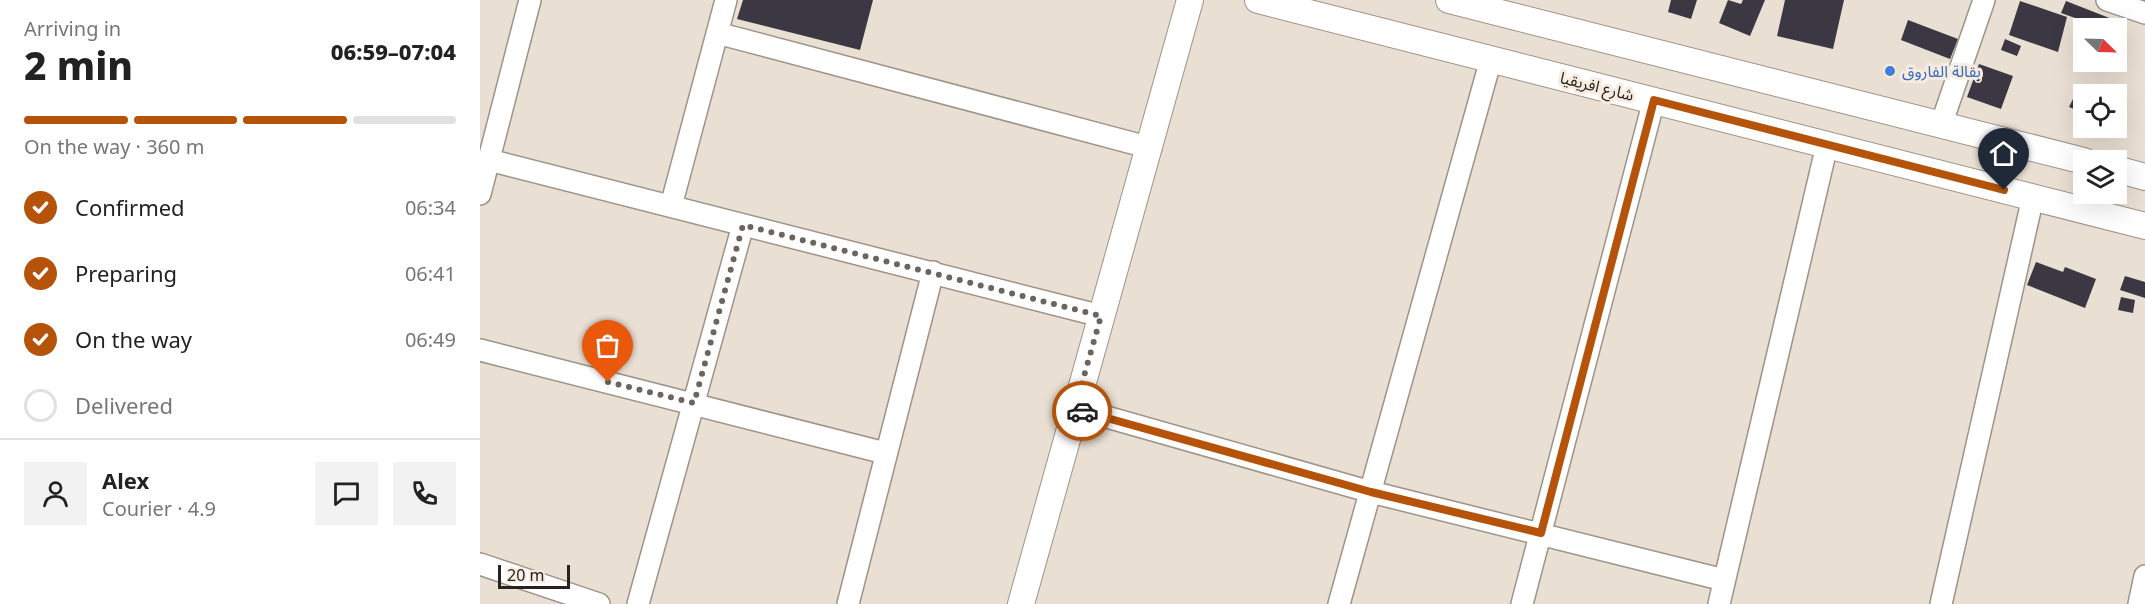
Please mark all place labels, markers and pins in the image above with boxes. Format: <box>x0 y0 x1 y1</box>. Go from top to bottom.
place label: بقالة الفاروق <box>1902 60 1981 82</box>
marker: بقالة الفاروق <box>1883 64 1897 78</box>
pin <box>1978 128 2029 190</box>
pin <box>582 320 633 382</box>

